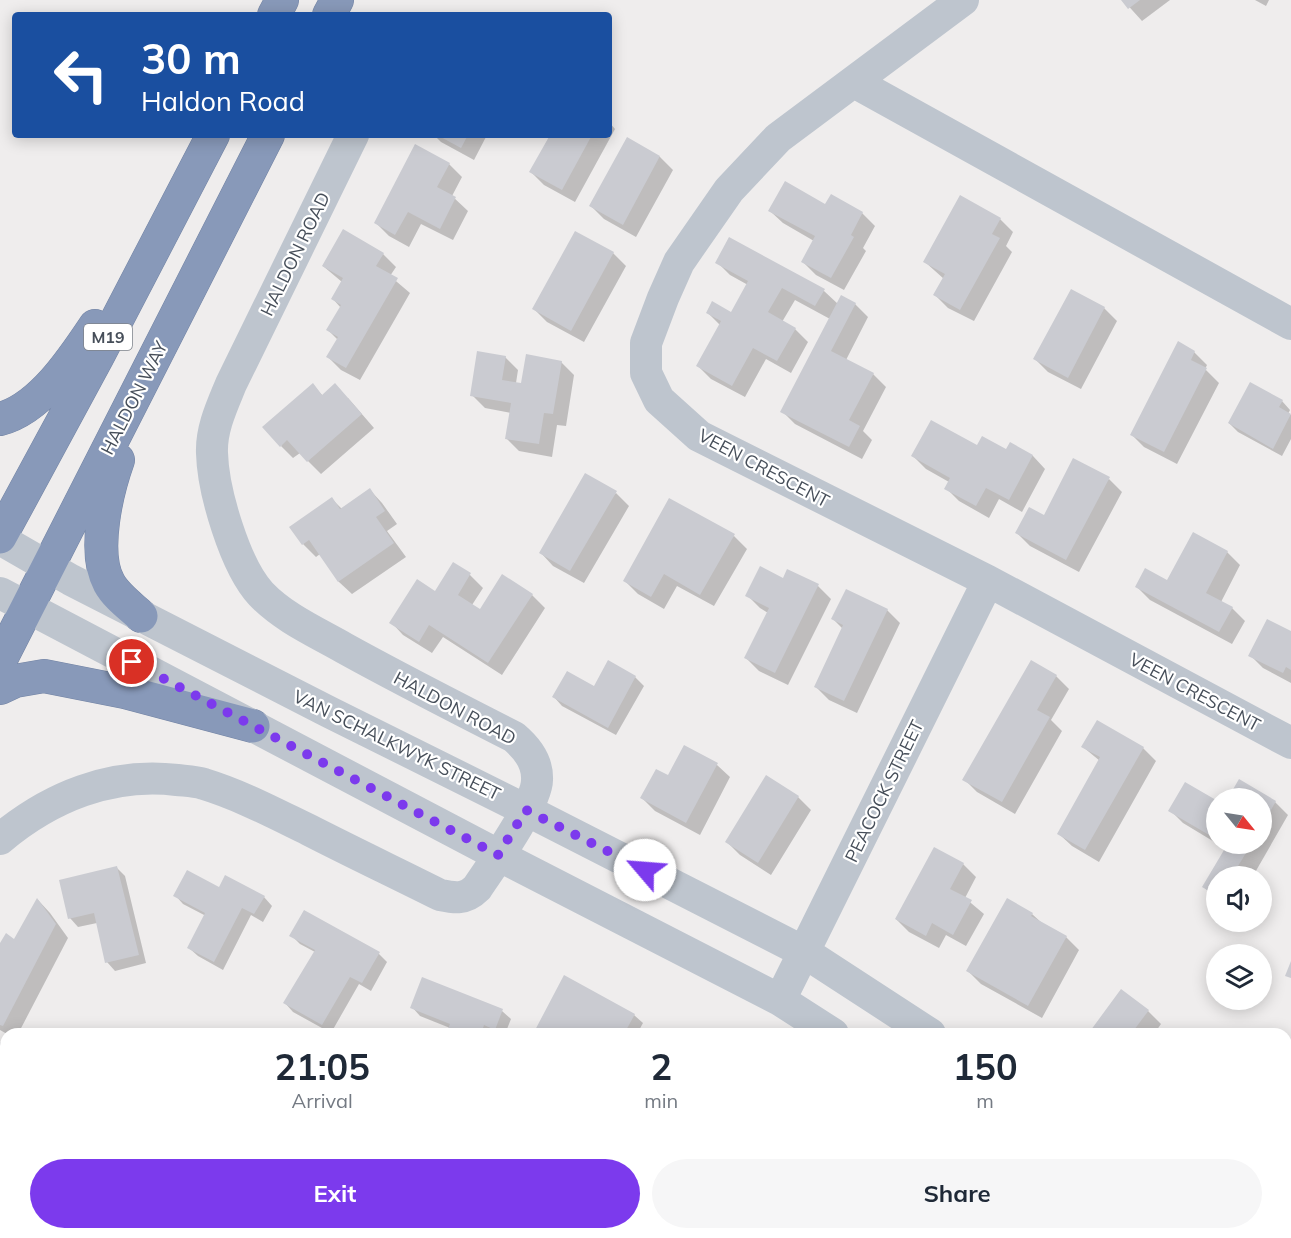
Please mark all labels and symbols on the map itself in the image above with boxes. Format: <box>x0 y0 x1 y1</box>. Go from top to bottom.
street label: HALDON ROAD <box>255 188 335 320</box>
road number: M19 <box>84 324 132 350</box>
street label: HALDON WAY <box>96 336 173 459</box>
street label: VEEN CRESCENT <box>694 424 834 512</box>
pin <box>106 636 157 687</box>
street label: VEEN CRESCENT <box>1125 648 1265 736</box>
street label: HALDON ROAD <box>390 666 520 750</box>
street label: VAN SCHALKWYK STREET <box>290 685 505 805</box>
street label: PEACOCK STREET <box>840 716 928 866</box>
north arrow <box>1206 788 1272 854</box>
position arrow <box>613 838 677 902</box>

